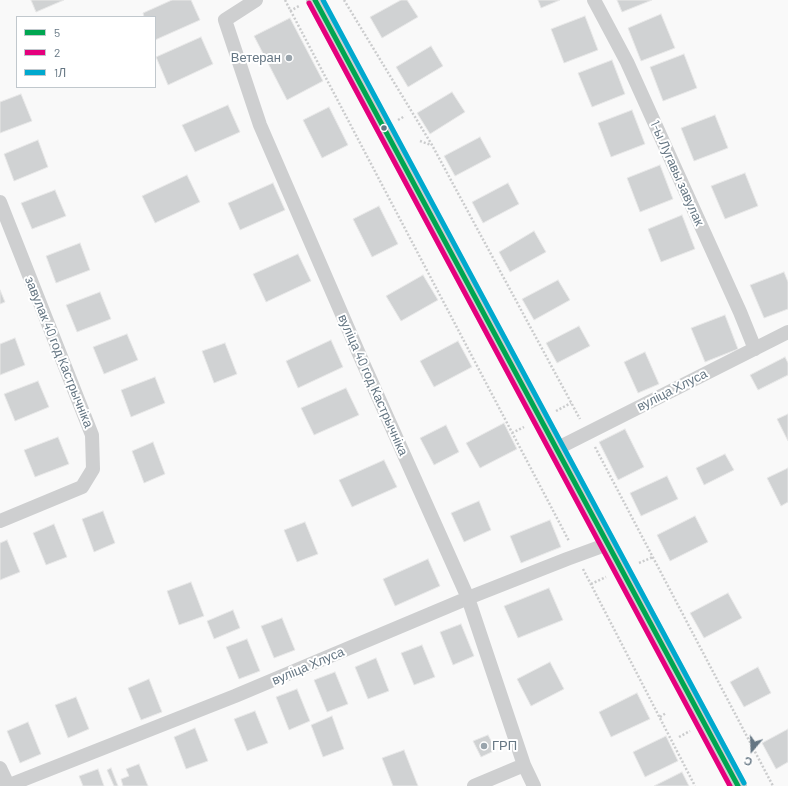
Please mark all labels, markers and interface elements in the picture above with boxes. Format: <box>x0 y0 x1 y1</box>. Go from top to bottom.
legend <box>16 16 156 88</box>
text: 5 <box>54 25 60 39</box>
text: 2 <box>54 45 60 59</box>
place label: Ветеран <box>231 50 281 66</box>
marker: Ветеран <box>284 53 294 63</box>
text: 1Л <box>54 65 66 79</box>
street label: 1-ы Лугавы завулак <box>647 118 707 228</box>
unlabelled marker <box>379 123 389 133</box>
street label: завулак 40 год Кастрычніка <box>21 274 97 430</box>
street label: вуліца 40 год Кастрычніка <box>335 312 411 458</box>
street label: вуліца Хлуса <box>634 366 710 414</box>
street label: вуліца Хлуса <box>270 644 346 688</box>
north arrow <box>732 730 772 770</box>
place label: ГРП <box>492 738 517 754</box>
marker: ГРП <box>479 741 489 751</box>
text: С <box>742 754 754 769</box>

